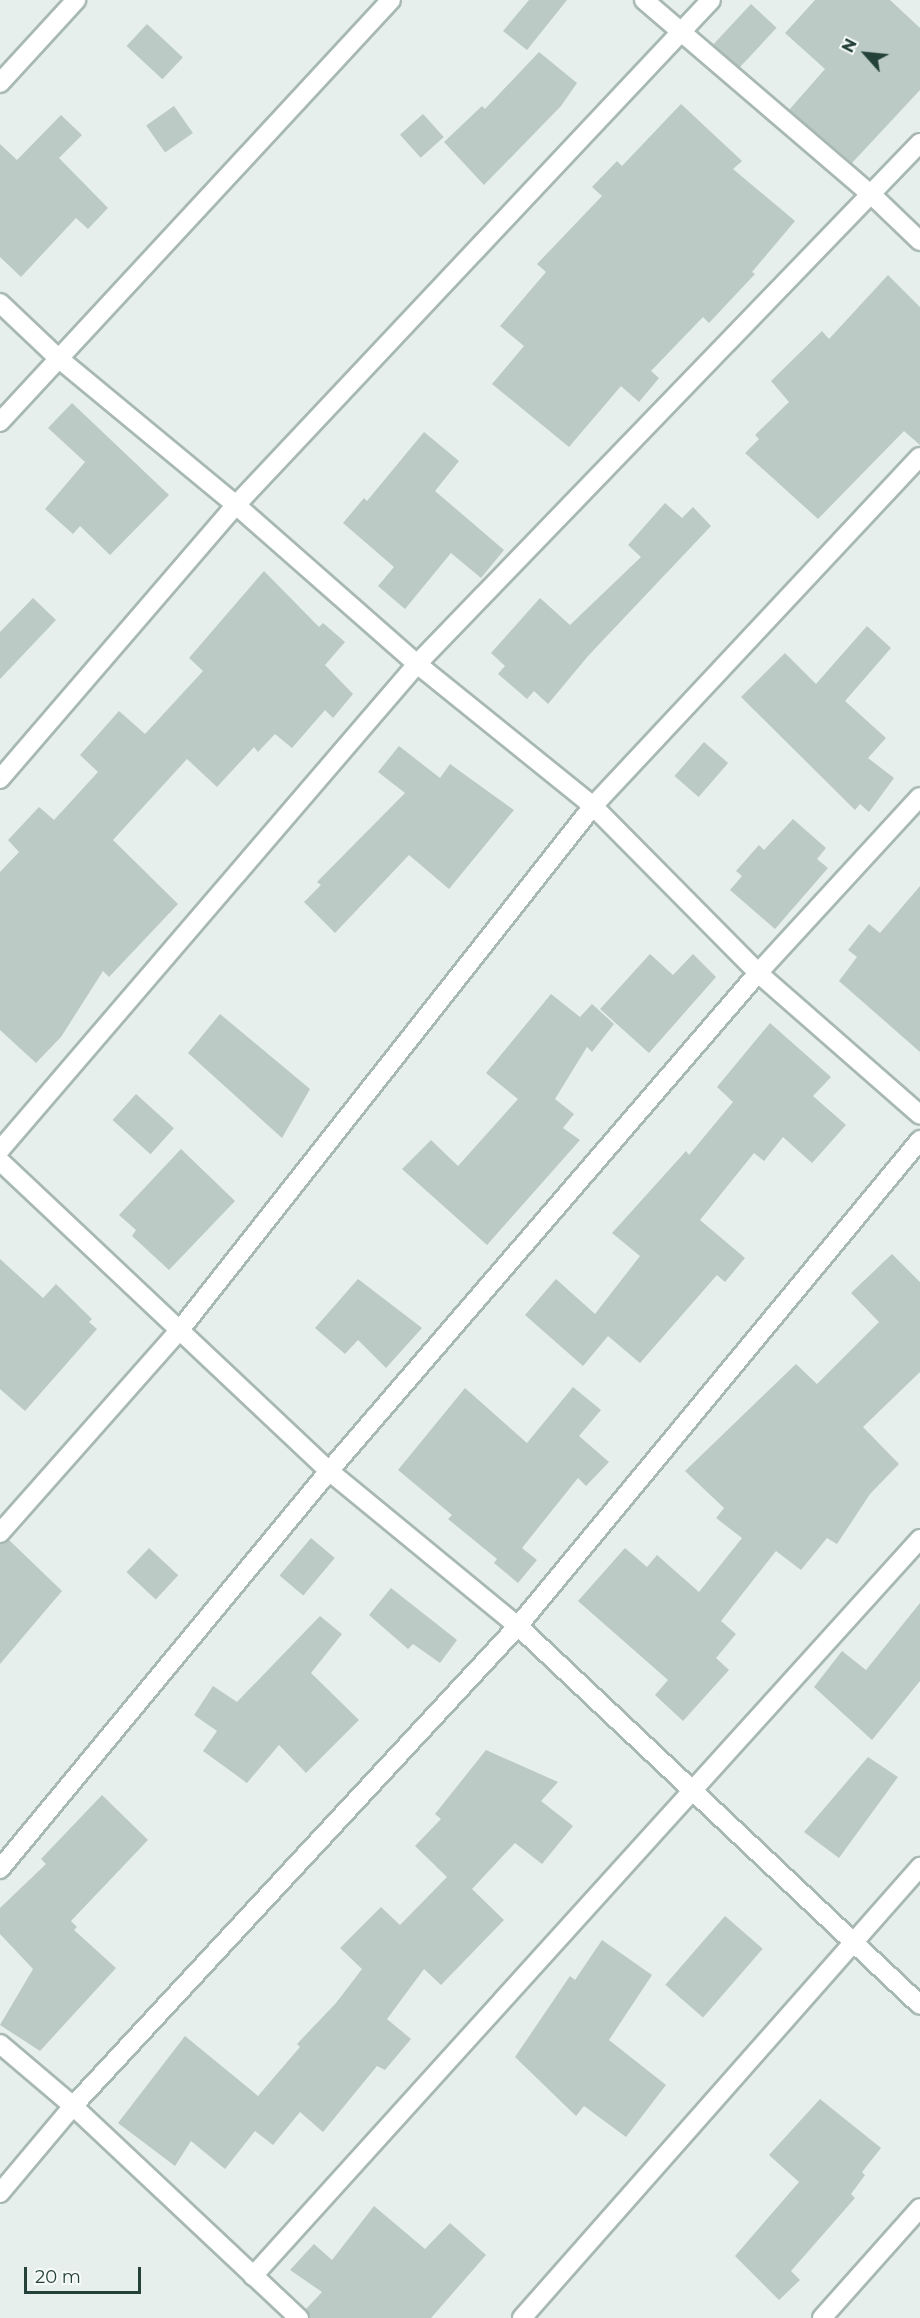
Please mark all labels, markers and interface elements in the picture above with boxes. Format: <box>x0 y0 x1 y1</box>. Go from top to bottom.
north arrow <box>836 24 896 84</box>
text: N <box>838 36 861 56</box>
scale bar <box>27 2255 144 2293</box>
text: 20 m <box>35 2266 81 2288</box>

